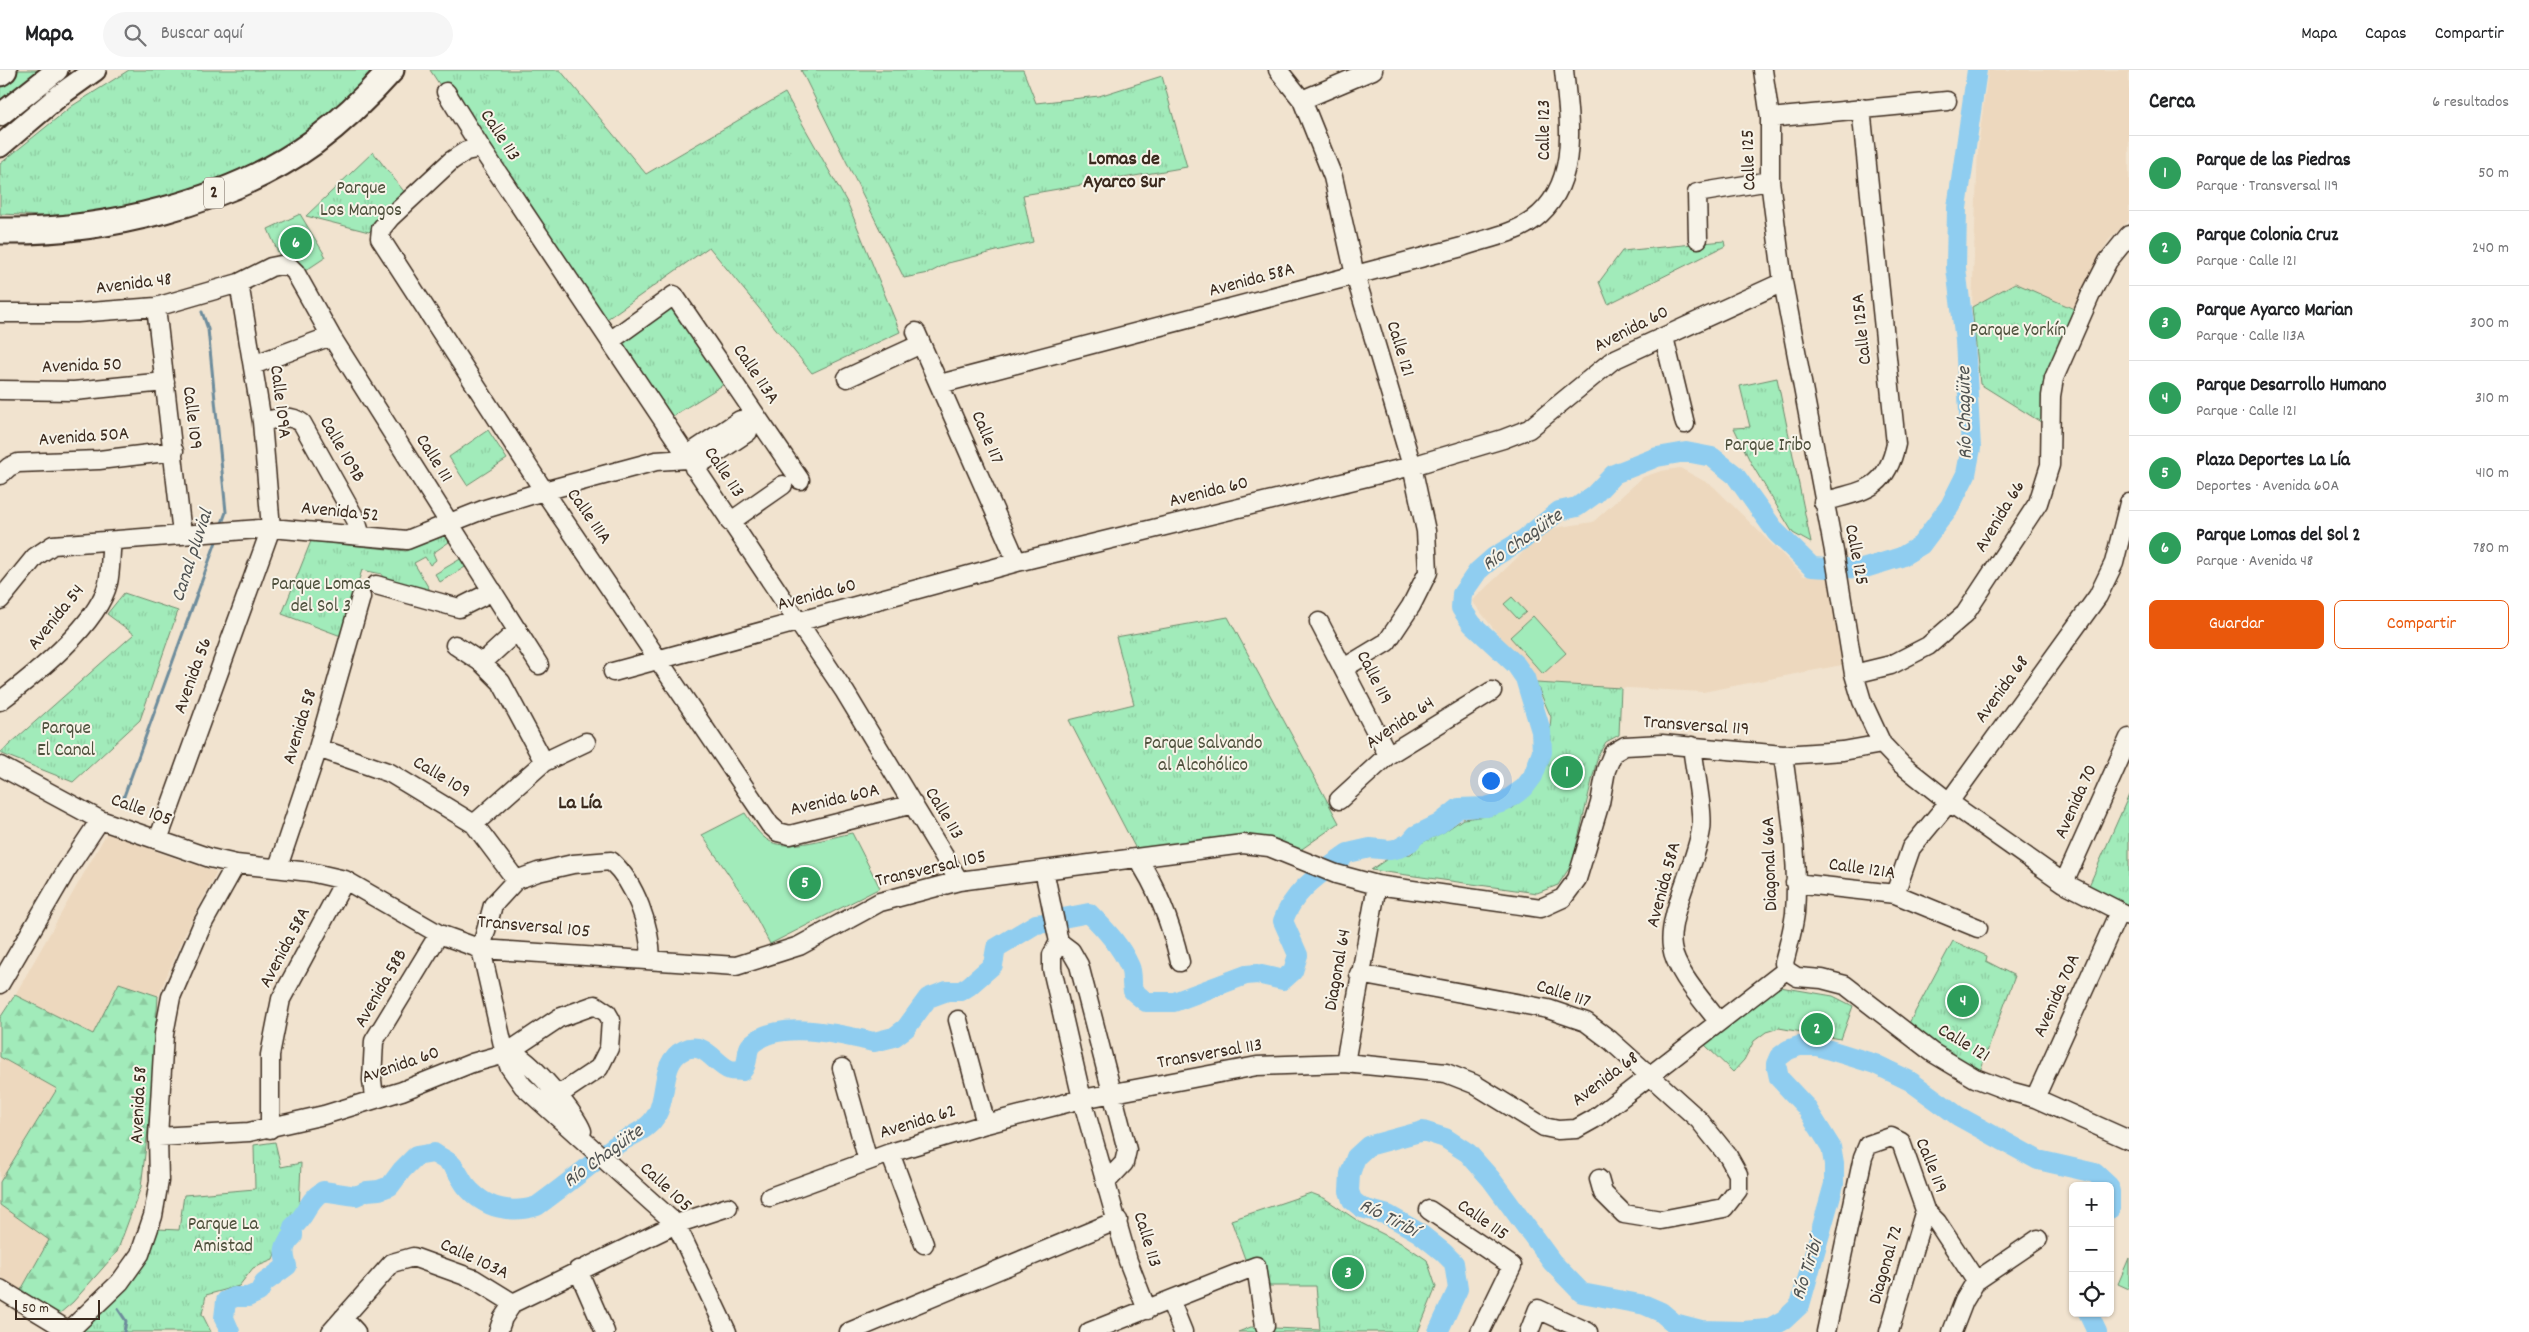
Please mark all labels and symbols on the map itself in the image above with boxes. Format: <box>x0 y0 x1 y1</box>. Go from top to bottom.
street label: Calle 123 <box>1532 100 1559 160</box>
street label: Calle 113 <box>472 105 526 167</box>
street label: Calle 125 <box>1735 129 1765 191</box>
district label: Lomas de Ayarco Sur <box>1083 146 1166 197</box>
park label: Parque Los Mangos <box>320 176 402 225</box>
road number: 2 <box>204 178 224 208</box>
pin: 6 <box>280 224 312 262</box>
street label: Avenida 58A <box>1206 257 1298 305</box>
street label: Avenida 48 <box>94 267 174 303</box>
street label: Calle 125A <box>1846 292 1880 366</box>
street label: Avenida 60 <box>1590 300 1674 360</box>
street label: Calle 121 <box>1378 318 1420 380</box>
park label: Parque Yorkín <box>1970 318 2066 345</box>
street label: Calle 113A <box>725 340 785 410</box>
street label: Avenida 50 <box>41 352 123 382</box>
street label: Calle 109A <box>261 364 297 440</box>
water label: Río Chagüite <box>1951 365 1981 460</box>
street label: Calle 109 <box>174 385 208 451</box>
street label: Calle 117 <box>963 407 1009 469</box>
street label: Calle 109B <box>311 412 371 488</box>
street label: Avenida 50A <box>38 421 130 455</box>
street label: Calle 111 <box>408 430 458 488</box>
park label: Parque Iribo <box>1724 433 1812 460</box>
street label: Calle 113 <box>696 442 750 504</box>
street label: Avenida 60 <box>1167 470 1251 516</box>
street label: Avenida 66 <box>1969 476 2033 558</box>
street label: Calle 111A <box>559 483 617 551</box>
street label: Avenida 52 <box>300 495 380 531</box>
water label: Río Chagüite <box>1477 502 1570 579</box>
water label: Canal pluvial <box>165 504 222 606</box>
street label: Calle 125 <box>1836 522 1874 588</box>
park label: Parque Lomas del Sol 3 <box>271 572 371 621</box>
street label: Avenida 60 <box>774 573 860 619</box>
street label: Avenida 54 <box>22 579 92 657</box>
street label: Avenida 56 <box>168 634 220 718</box>
street label: Calle 119 <box>1348 646 1398 710</box>
street label: Avenida 68 <box>1969 651 2037 729</box>
street label: Avenida 58 <box>277 686 325 768</box>
street label: Avenida 64 <box>1361 691 1441 757</box>
street label: Transversal 119 <box>1642 710 1750 744</box>
park label: Parque El Canal <box>37 716 95 765</box>
park label: Parque Salvando al Alcohólico <box>1144 731 1262 780</box>
street label: Calle 109 <box>407 750 475 806</box>
pin: 1 <box>1551 753 1583 791</box>
street label: Avenida 70 <box>2049 761 2105 843</box>
your location <box>1478 768 1504 794</box>
street label: Avenida 60A <box>788 778 882 824</box>
street label: Calle 113 <box>917 783 969 845</box>
street label: Calle 105 <box>107 787 175 835</box>
district label: La Lía <box>558 790 602 818</box>
street label: Diagonal 66A <box>1756 816 1786 912</box>
street label: Avenida 58A <box>1641 839 1689 931</box>
street label: Transversal 105 <box>873 844 989 896</box>
street label: Calle 121A <box>1827 852 1897 888</box>
pin: 5 <box>789 864 821 902</box>
street label: Avenida 58A <box>253 903 319 993</box>
street label: Transversal 105 <box>477 910 591 946</box>
street label: Diagonal 64 <box>1319 927 1359 1013</box>
street label: Avenida 58B <box>349 945 415 1033</box>
street label: Avenida 70A <box>2028 950 2088 1042</box>
street label: Calle 117 <box>1532 974 1594 1016</box>
pin: 4 <box>1947 982 1979 1020</box>
pin: 2 <box>1801 1010 1833 1048</box>
street label: Calle 121 <box>1932 1018 1994 1070</box>
street label: Transversal 113 <box>1155 1032 1265 1078</box>
street label: Avenida 60 <box>358 1040 444 1092</box>
street label: Avenida 68 <box>1567 1046 1645 1114</box>
street label: Avenida 58 <box>124 1066 156 1144</box>
street label: Avenida 62 <box>876 1099 960 1147</box>
water label: Río Chagüite <box>558 1118 651 1196</box>
street label: Calle 119 <box>1907 1134 1953 1198</box>
street label: Calle 105 <box>633 1157 697 1219</box>
water label: Río Tiribí <box>1354 1192 1427 1248</box>
street label: Calle 115 <box>1451 1194 1513 1248</box>
street label: Calle 113 <box>1125 1209 1167 1271</box>
park label: Parque La Amistad <box>188 1212 259 1261</box>
street label: Diagonal 72 <box>1863 1222 1911 1308</box>
water label: Río Tiribí <box>1785 1231 1833 1304</box>
street label: Calle 103A <box>435 1232 513 1288</box>
pin: 3 <box>1332 1254 1364 1292</box>
scale bar <box>15 1297 100 1320</box>

